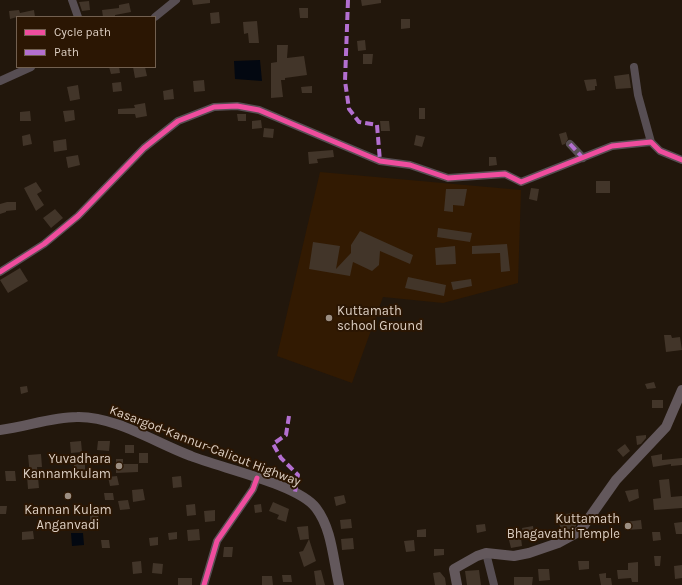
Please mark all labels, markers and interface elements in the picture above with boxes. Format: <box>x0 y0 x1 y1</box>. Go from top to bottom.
legend <box>16 16 156 68</box>
text: Cycle path <box>54 25 111 39</box>
text: Path <box>54 45 79 59</box>
place label: Kuttamath school Ground <box>337 303 423 334</box>
marker: Kuttamath school Ground <box>324 313 334 323</box>
street label: Kasargod-Kannur-Calicut Highway <box>107 402 303 490</box>
place label: Yuvadhara Kannamkulam <box>23 451 111 482</box>
marker: Yuvadhara Kannamkulam <box>114 461 124 471</box>
marker: Kannan Kulam Anganvadi <box>63 491 73 501</box>
place label: Kannan Kulam Anganvadi <box>24 502 112 533</box>
place label: Kuttamath Bhagavathi Temple <box>507 511 620 542</box>
marker: Kuttamath Bhagavathi Temple <box>623 521 633 531</box>

